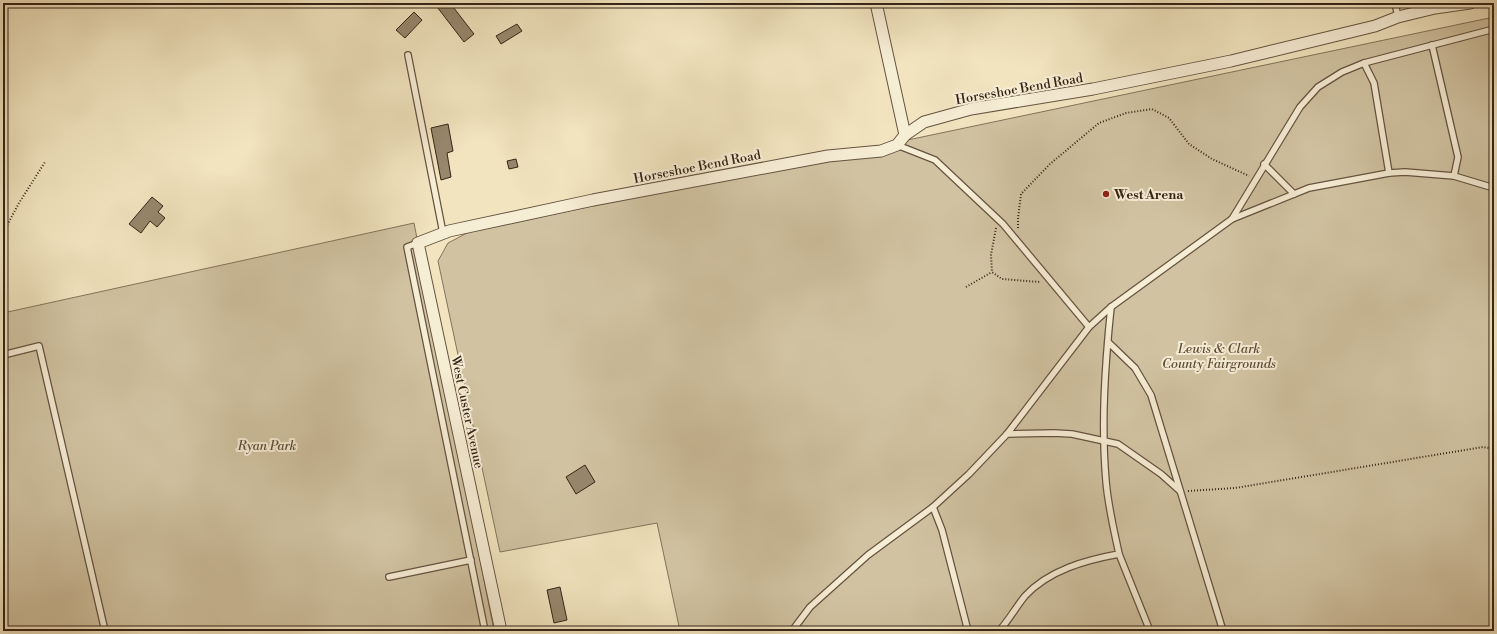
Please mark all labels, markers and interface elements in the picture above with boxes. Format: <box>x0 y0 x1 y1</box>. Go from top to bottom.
street label: Horseshoe Bend Road <box>954 70 1085 108</box>
street label: Horseshoe Bend Road <box>632 147 763 187</box>
place label: West Arena <box>1113 187 1184 203</box>
marker: West Arena <box>1101 189 1111 199</box>
park label: Lewis & Clark County Fairgrounds <box>1162 341 1276 372</box>
street label: West Custer Avenue <box>447 353 487 471</box>
park label: Ryan Park <box>237 438 297 454</box>

